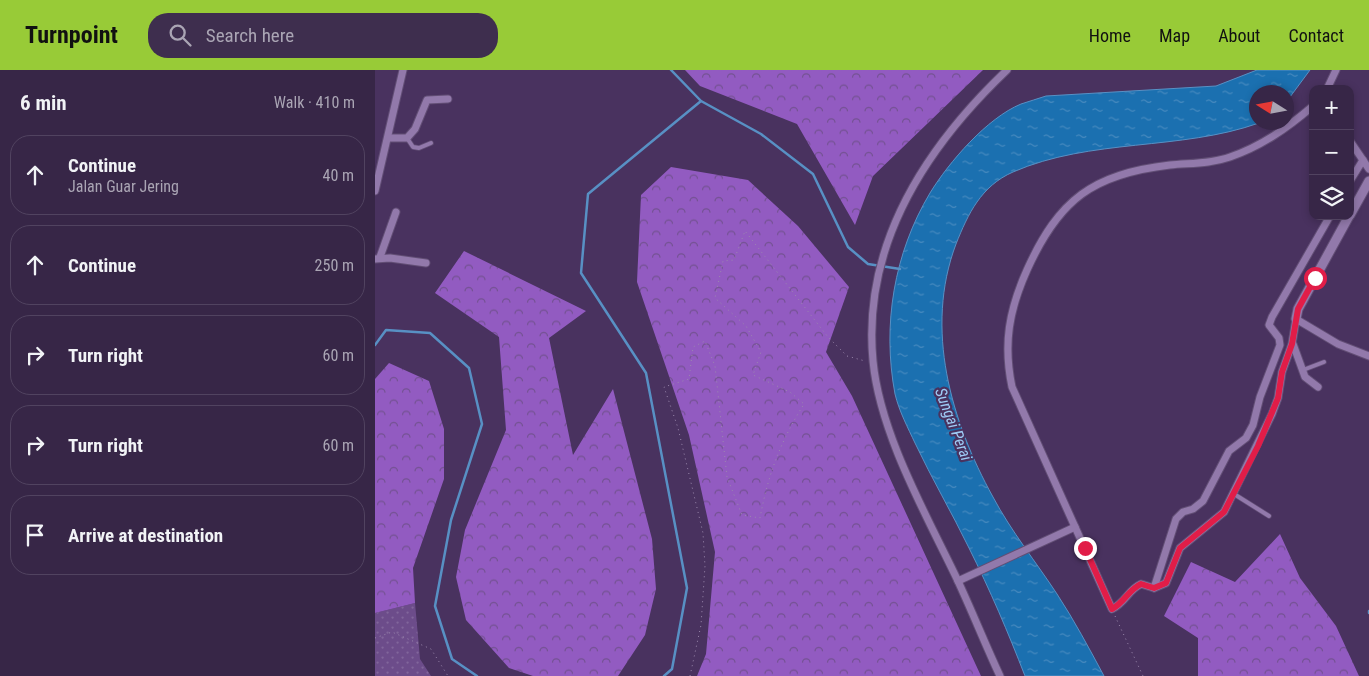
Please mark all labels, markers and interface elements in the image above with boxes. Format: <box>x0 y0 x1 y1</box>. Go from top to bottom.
search box <box>148 13 498 58</box>
text: Turnpoint <box>25 21 118 49</box>
icon: search <box>166 21 194 49</box>
text: Search here <box>206 24 294 47</box>
text: Home <box>1089 25 1131 46</box>
text: Map <box>1159 25 1190 46</box>
text: About <box>1218 25 1260 46</box>
text: Contact <box>1288 25 1344 46</box>
north arrow <box>1249 85 1294 130</box>
map controls <box>1309 85 1354 220</box>
button: + <box>1309 85 1354 130</box>
text: 6 min <box>20 91 67 115</box>
text: Walk · 410 m <box>274 93 355 112</box>
button: − <box>1309 130 1354 175</box>
text: Continue <box>68 154 136 177</box>
icon: ahead <box>21 161 49 189</box>
text: 40 m <box>322 166 354 185</box>
button: layers <box>1309 175 1354 220</box>
text: Jalan Guar Jering <box>68 177 179 196</box>
icon: ahead <box>21 251 49 279</box>
text: Continue <box>68 254 136 277</box>
text: 250 m <box>315 256 354 275</box>
route start <box>1304 267 1327 290</box>
icon: right <box>21 341 49 369</box>
text: Turn right <box>68 344 143 367</box>
text: 60 m <box>322 346 354 365</box>
water label: Sungai Perai <box>931 385 976 464</box>
icon: right <box>21 431 49 459</box>
text: Turn right <box>68 434 143 457</box>
text: 60 m <box>322 436 354 455</box>
icon: arrive <box>21 521 49 549</box>
text: Arrive at destination <box>68 524 223 547</box>
route end <box>1074 537 1097 560</box>

